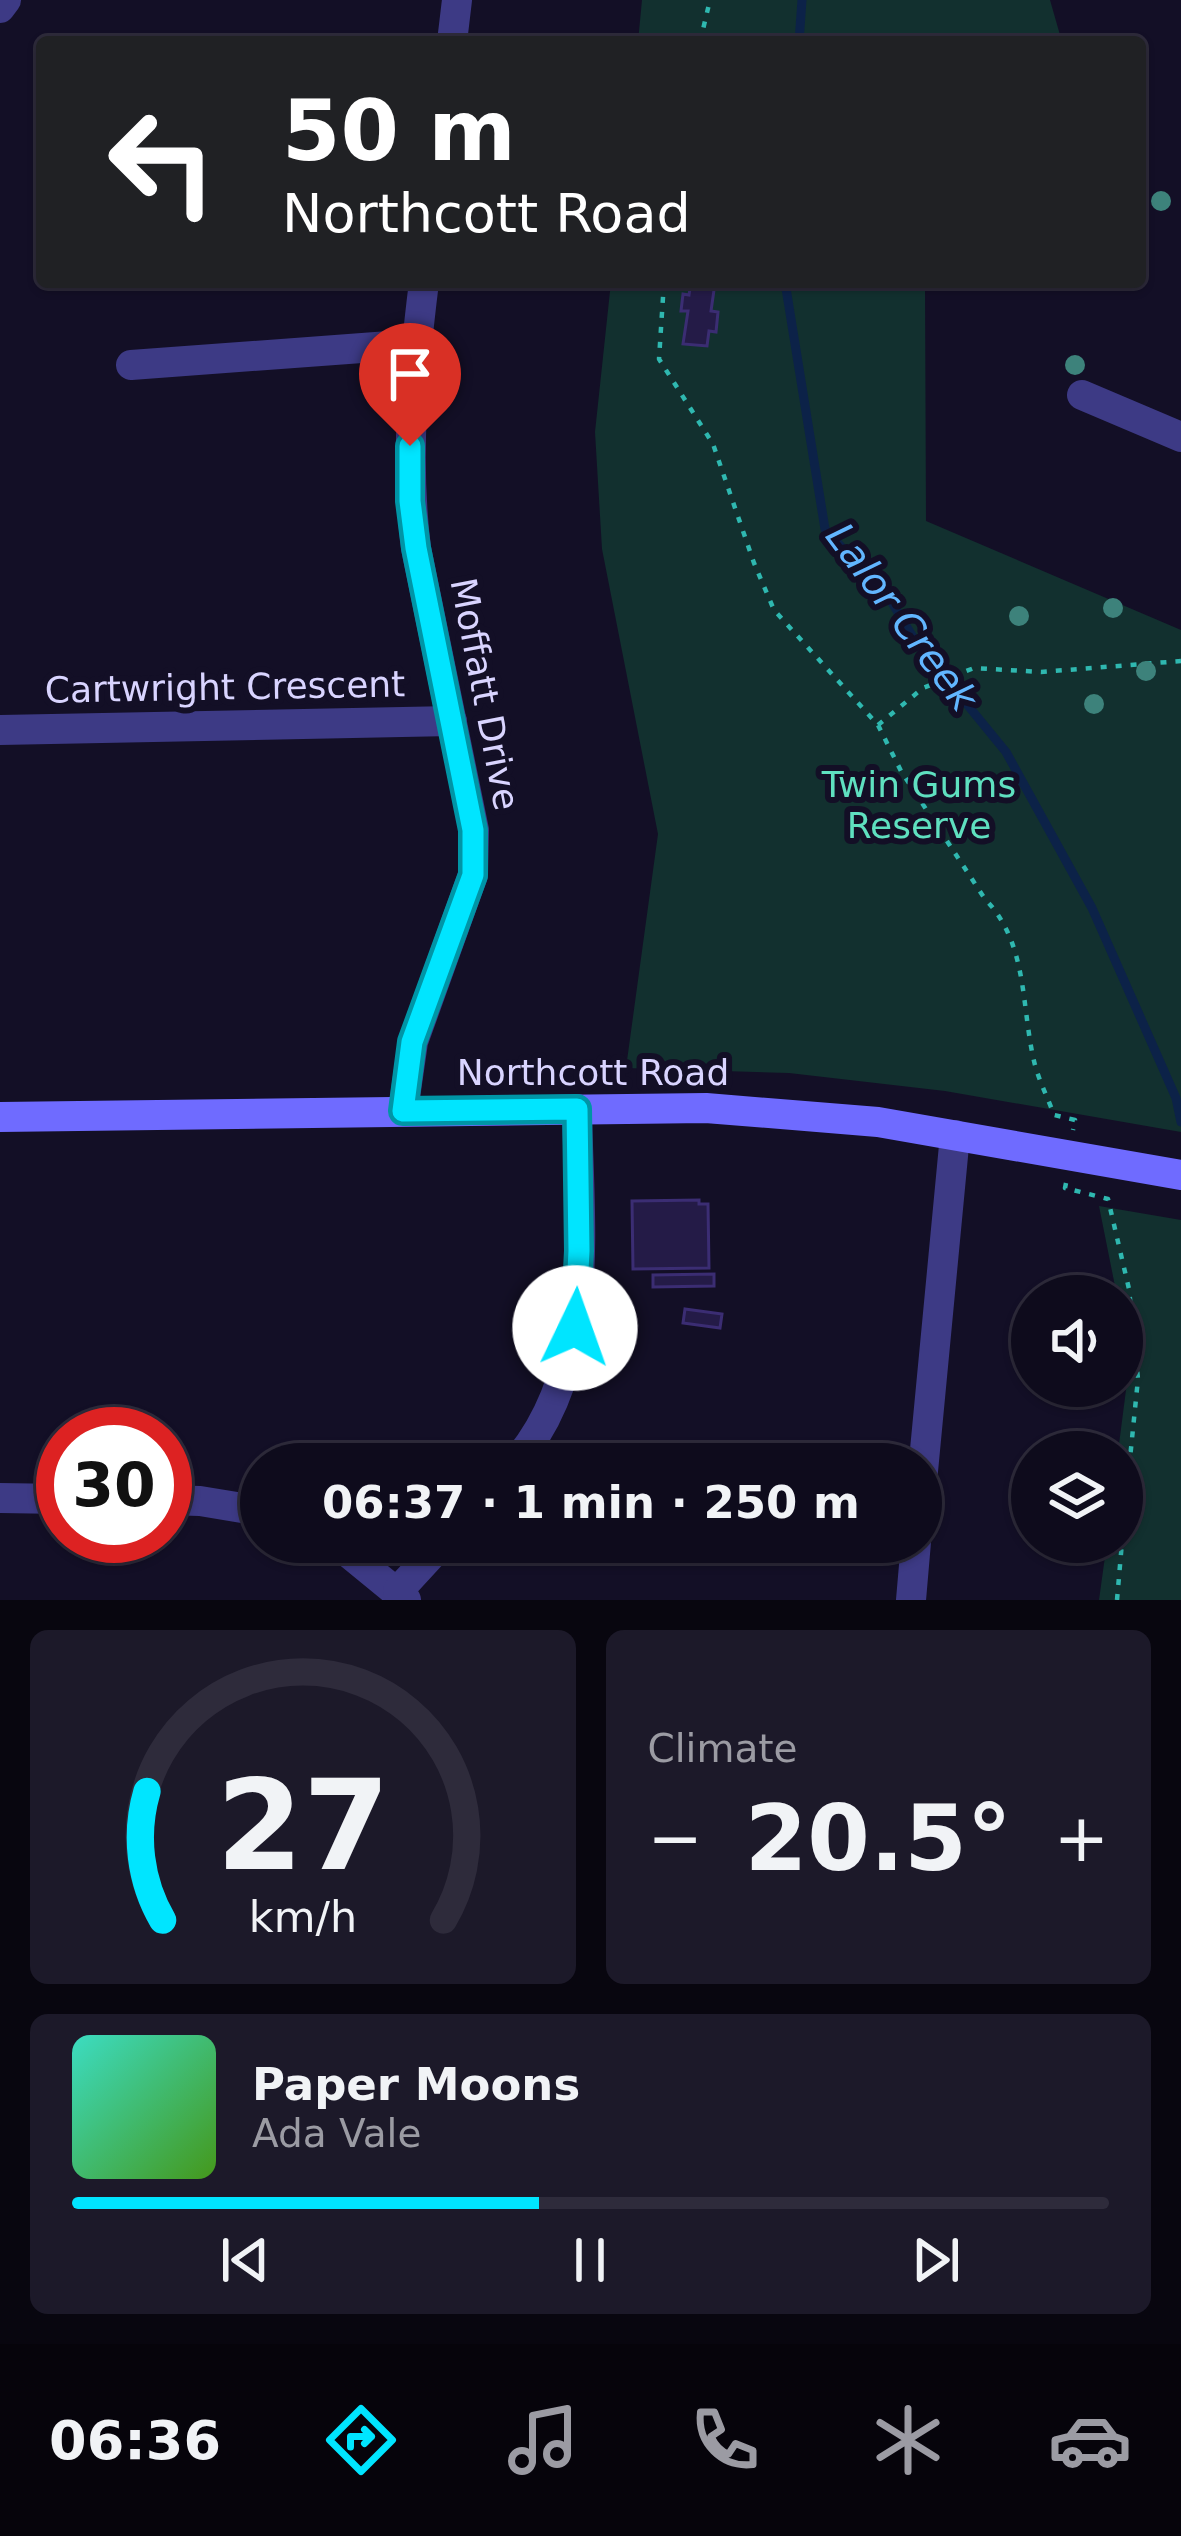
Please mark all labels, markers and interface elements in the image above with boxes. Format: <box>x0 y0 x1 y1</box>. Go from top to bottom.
text: 50 m <box>282 82 516 180</box>
icon: left <box>84 84 240 240</box>
text: Northcott Road <box>282 182 691 245</box>
pin <box>359 323 461 446</box>
icon: arrive <box>377 341 443 407</box>
water label: Lalor Creek <box>817 515 988 721</box>
street label: Moffatt Drive <box>442 574 528 814</box>
street label: Cartwright Crescent <box>44 663 406 711</box>
park label: Twin Gums Reserve <box>821 764 1016 846</box>
street label: Northcott Road <box>457 1052 729 1093</box>
position arrow <box>512 1265 638 1391</box>
map controls <box>1011 1275 1143 1563</box>
button: sound <box>1011 1275 1143 1407</box>
speed limit sign: 30 <box>36 1407 192 1563</box>
button: layers <box>1011 1431 1143 1563</box>
text: 06:37 · 1 min · 250 m <box>322 1476 860 1529</box>
text: Climate <box>648 1726 798 1771</box>
text: 27 <box>216 1753 390 1898</box>
text: 20.5° <box>745 1786 1012 1891</box>
text: − <box>648 1800 703 1877</box>
text: + <box>1054 1800 1109 1877</box>
text: km/h <box>249 1892 357 1942</box>
text: Paper Moons <box>252 2058 580 2111</box>
text: Ada Vale <box>252 2111 421 2156</box>
icon: previous <box>212 2227 278 2293</box>
icon: pause <box>557 2227 623 2293</box>
icon: next <box>903 2227 969 2293</box>
icon: directions <box>319 2398 403 2482</box>
icon: music <box>501 2398 585 2482</box>
icon: phone <box>683 2398 767 2482</box>
icon: climate <box>866 2398 950 2482</box>
icon: car <box>1048 2398 1132 2482</box>
text: 06:36 <box>49 2409 221 2472</box>

